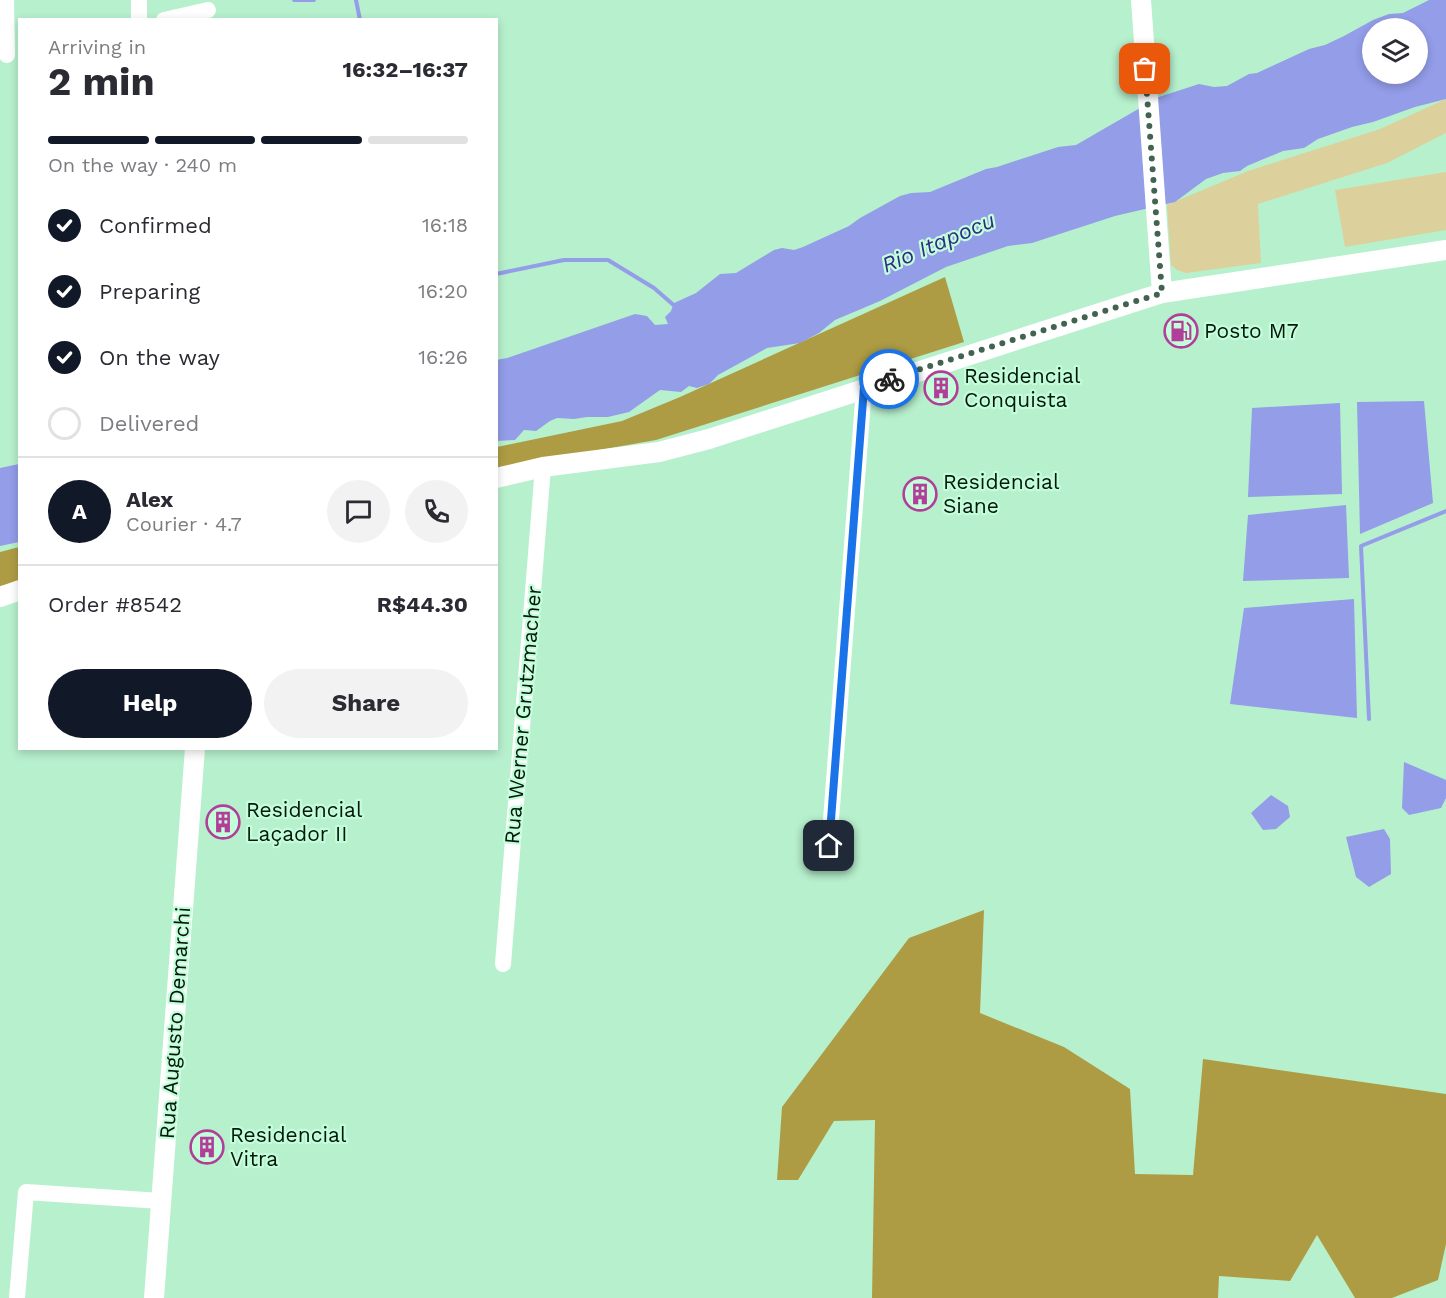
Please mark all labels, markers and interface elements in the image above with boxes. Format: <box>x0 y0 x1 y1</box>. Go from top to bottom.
map controls <box>1362 18 1428 84</box>
button: layers <box>1362 18 1428 84</box>
text: Arriving in <box>48 35 146 59</box>
pin <box>1119 43 1170 94</box>
icon: bag <box>1128 52 1161 85</box>
text: 16:32–16:37 <box>343 57 468 82</box>
text: 2 min <box>48 59 155 104</box>
text: On the way · 240 m <box>48 153 237 177</box>
water label: Rio Itapocu <box>878 207 998 277</box>
icon: check <box>48 209 81 242</box>
text: Confirmed <box>99 213 212 238</box>
text: 16:18 <box>422 213 468 237</box>
icon: check <box>48 275 81 308</box>
text: Preparing <box>99 279 200 304</box>
text: 16:20 <box>418 279 468 303</box>
fuel station icon: Posto M7 <box>1163 313 1199 349</box>
place label: Posto M7 <box>1204 318 1299 343</box>
icon: check <box>48 341 81 374</box>
text: On the way <box>99 345 220 370</box>
text: 16:26 <box>418 345 468 369</box>
courier <box>859 349 919 409</box>
icon: bike <box>873 363 906 396</box>
place label: Residencial Conquista <box>964 363 1081 412</box>
building icon: Residencial Conquista <box>923 370 959 406</box>
text: Delivered <box>99 411 199 436</box>
place label: Residencial Siane <box>943 469 1060 518</box>
building icon: Residencial Siane <box>902 476 938 512</box>
button: chat <box>327 480 390 543</box>
button: phone <box>405 480 468 543</box>
text: Alex <box>126 487 173 512</box>
text: A <box>72 499 87 524</box>
text: Courier · 4.7 <box>126 512 242 536</box>
street label: Rua Werner Grutzmacher <box>499 584 546 845</box>
text: Order #8542 <box>48 592 182 617</box>
text: R$44.30 <box>377 592 468 617</box>
button: Help <box>48 669 252 738</box>
button: Share <box>264 669 468 738</box>
place label: Residencial Laçador II <box>246 797 363 846</box>
building icon: Residencial Laçador II <box>205 804 241 840</box>
pin <box>803 820 854 871</box>
icon: home <box>812 829 845 862</box>
street label: Rua Augusto Demarchi <box>154 906 195 1140</box>
place label: Residencial Vitra <box>230 1122 347 1171</box>
building icon: Residencial Vitra <box>189 1129 225 1165</box>

